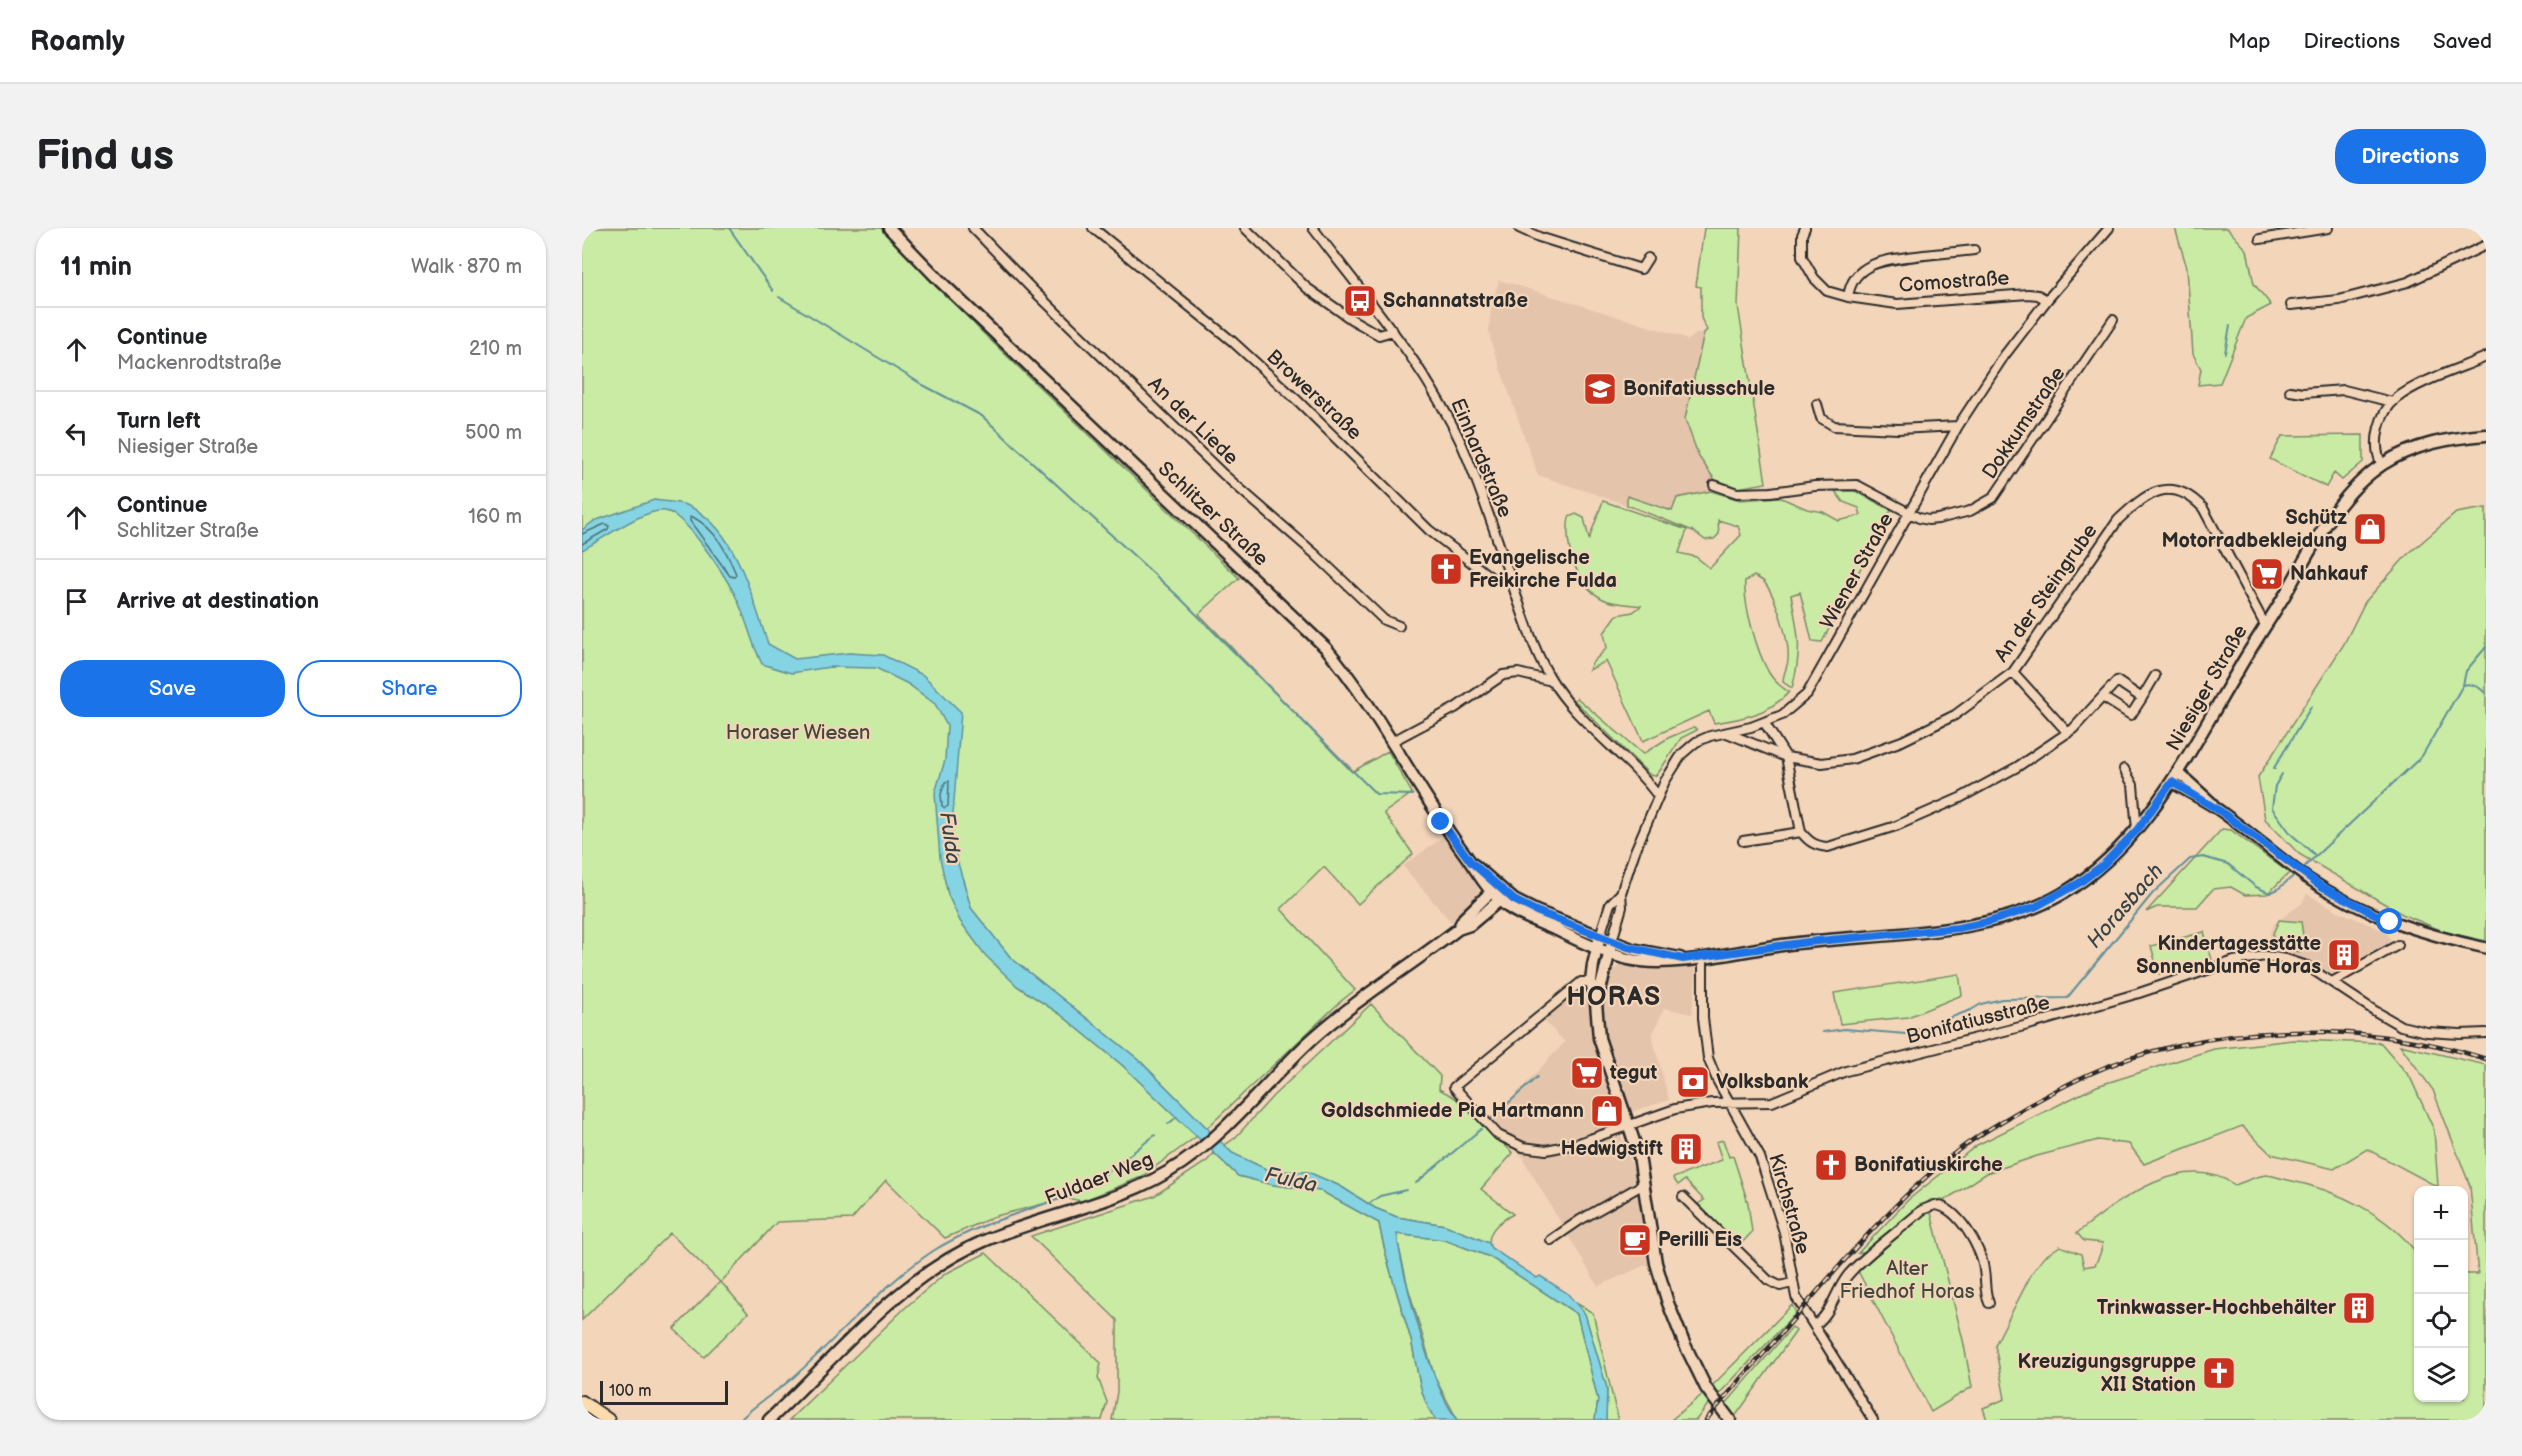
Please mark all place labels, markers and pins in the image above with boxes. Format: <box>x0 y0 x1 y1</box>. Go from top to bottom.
bus stop icon: Schannatstraße <box>1342 283 1378 319</box>
place label: Schannatstraße <box>1383 289 1528 313</box>
school or university icon: Bonifatiusschule <box>1582 371 1618 407</box>
place label: Bonifatiusschule <box>1623 377 1775 401</box>
place label: Schütz Motorradbekleidung <box>2161 506 2347 553</box>
shop icon: Schütz Motorradbekleidung <box>2352 511 2388 547</box>
place label: Evangelische Freikirche Fulda <box>1469 546 1617 593</box>
church icon: Evangelische Freikirche Fulda <box>1428 551 1464 587</box>
supermarket icon: Nahkauf <box>2249 556 2285 592</box>
place label: Nahkauf <box>2290 562 2368 586</box>
place label: Kindertagesstätte Sonnenblume Horas <box>2136 932 2321 979</box>
building icon: Kindertagesstätte Sonnenblume Horas <box>2326 937 2362 973</box>
supermarket icon: tegut <box>1569 1055 1605 1091</box>
place label: tegut <box>1609 1061 1657 1085</box>
bank icon: Volksbank <box>1675 1064 1711 1100</box>
place label: Volksbank <box>1716 1070 1809 1094</box>
shop icon: Goldschmiede Pia Hartmann <box>1589 1093 1625 1129</box>
place label: Goldschmiede Pia Hartmann <box>1321 1099 1584 1123</box>
building icon: Hedwigstift <box>1668 1131 1704 1167</box>
place label: Hedwigstift <box>1561 1137 1663 1161</box>
church icon: Bonifatiuskirche <box>1813 1147 1849 1183</box>
place label: Bonifatiuskirche <box>1854 1153 2003 1177</box>
cafe icon: Perilli Eis <box>1617 1222 1653 1258</box>
place label: Perilli Eis <box>1658 1228 1742 1252</box>
building icon: Trinkwasser-Hochbehälter <box>2341 1290 2377 1326</box>
place label: Trinkwasser-Hochbehälter <box>2097 1296 2337 1320</box>
place label: Kreuzigungsgruppe XII Station <box>2018 1350 2196 1397</box>
church icon: Kreuzigungsgruppe XII Station <box>2201 1355 2237 1391</box>

